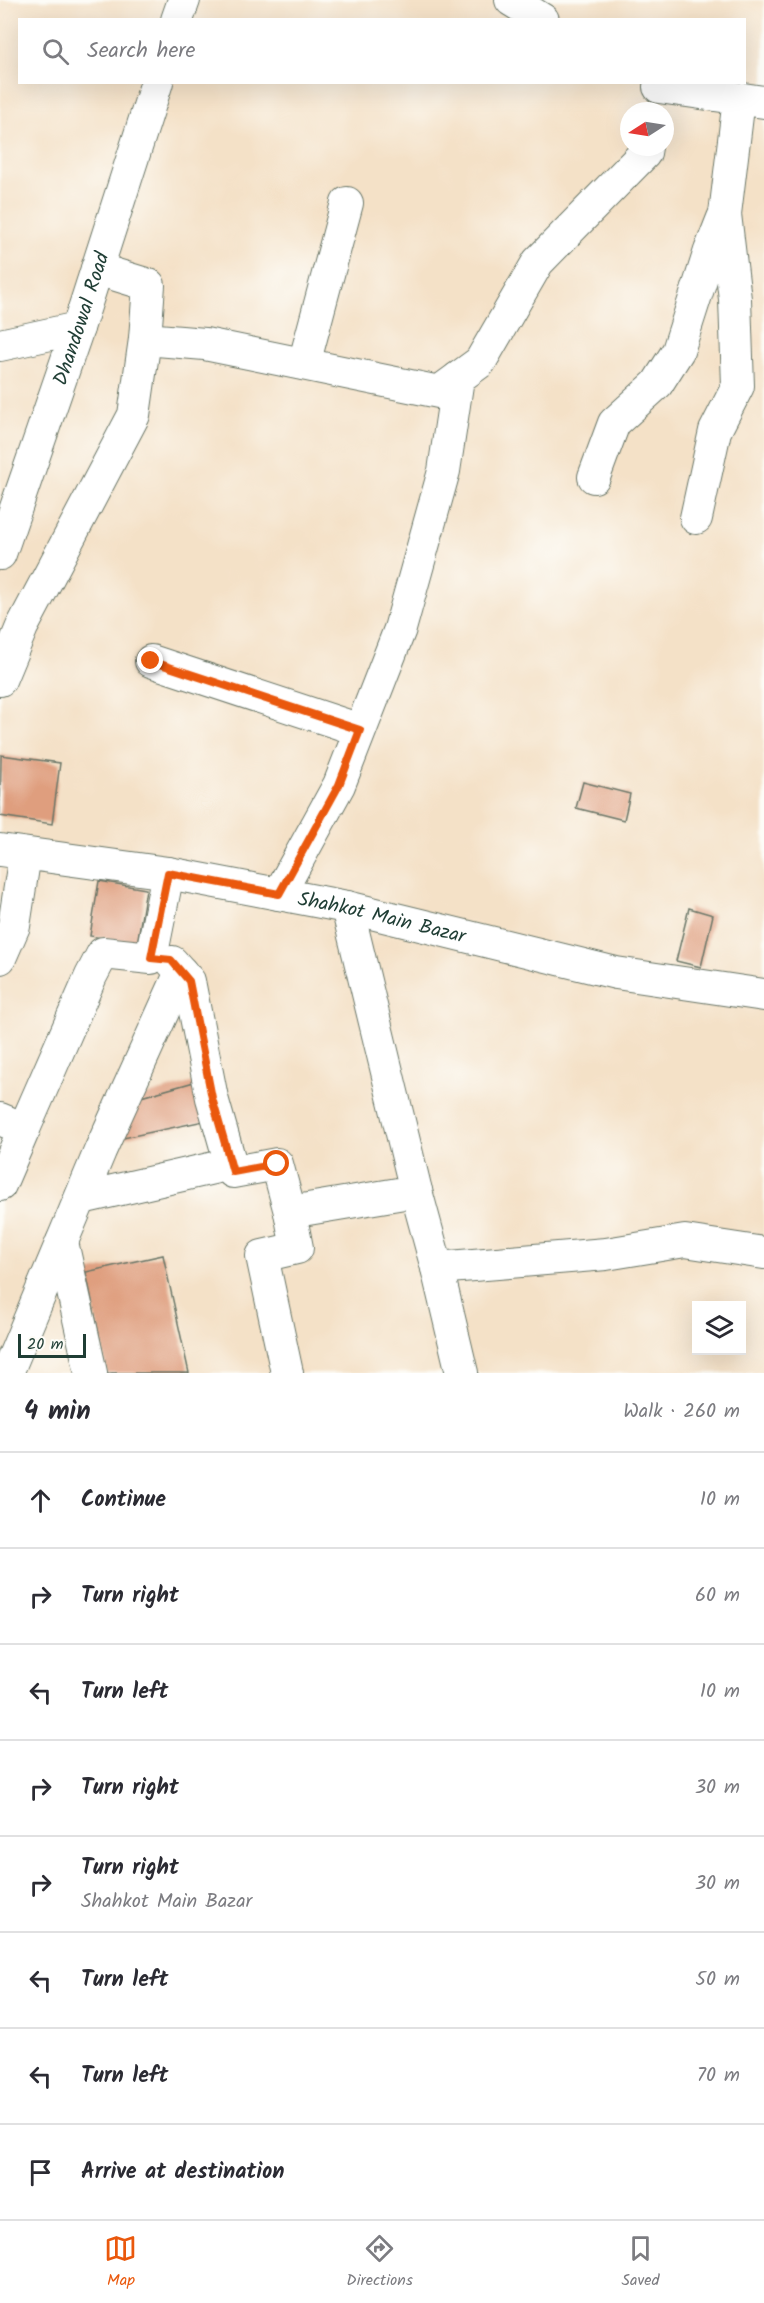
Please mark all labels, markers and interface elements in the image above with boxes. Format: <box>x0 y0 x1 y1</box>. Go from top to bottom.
search box <box>18 18 746 84</box>
text: Search here <box>87 34 195 69</box>
icon: search <box>39 35 72 68</box>
north arrow <box>620 102 674 156</box>
street label: Dhandowal Road <box>45 247 120 390</box>
route end <box>137 647 163 673</box>
street label: Shahkot Main Bazar <box>295 884 470 954</box>
route start <box>263 1150 289 1176</box>
map controls <box>692 1301 746 1355</box>
button: layers <box>692 1301 746 1355</box>
scale bar <box>18 1331 86 1358</box>
text: 20 m <box>27 1332 63 1357</box>
text: 4 min <box>24 1391 91 1433</box>
text: Walk · 260 m <box>623 1396 740 1428</box>
text: Continue <box>81 1483 166 1518</box>
icon: ahead <box>24 1484 57 1517</box>
text: 10 m <box>700 1484 740 1516</box>
text: Turn right <box>81 1579 179 1614</box>
icon: right <box>24 1580 57 1613</box>
text: 60 m <box>695 1580 740 1612</box>
text: Turn left <box>81 1675 168 1710</box>
icon: left <box>24 1676 57 1709</box>
text: 10 m <box>700 1676 740 1708</box>
text: Turn right <box>81 1771 179 1806</box>
icon: right <box>24 1772 57 1805</box>
text: 30 m <box>695 1772 740 1804</box>
text: Turn right <box>81 1851 179 1886</box>
icon: right <box>24 1868 57 1901</box>
text: 30 m <box>695 1868 740 1900</box>
text: Shahkot Main Bazar <box>81 1886 252 1918</box>
text: Turn left <box>81 1963 168 1998</box>
icon: left <box>24 1964 57 1997</box>
text: 50 m <box>695 1964 740 1996</box>
text: Turn left <box>81 2059 168 2094</box>
icon: left <box>24 2060 57 2093</box>
text: 70 m <box>697 2060 740 2092</box>
text: Arrive at destination <box>81 2155 284 2190</box>
icon: arrive <box>24 2156 57 2189</box>
tab: Map <box>104 2232 137 2293</box>
tab: Directions <box>346 2232 413 2293</box>
tab: Saved <box>622 2232 660 2293</box>

